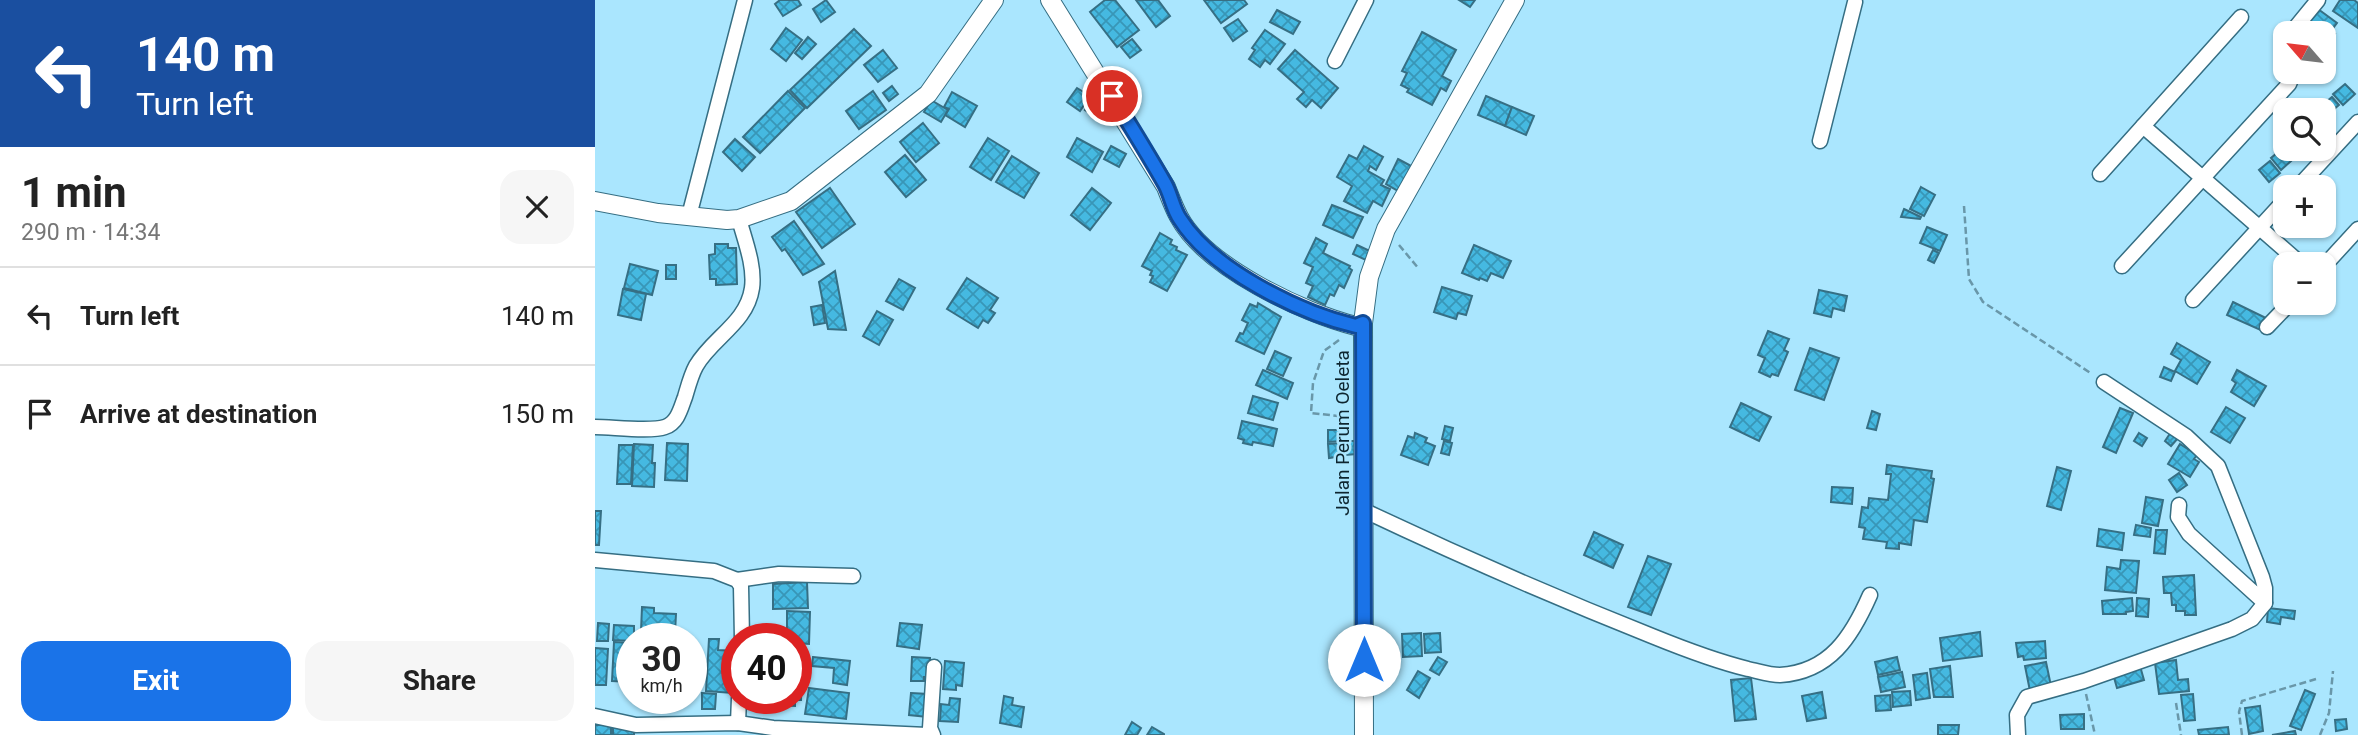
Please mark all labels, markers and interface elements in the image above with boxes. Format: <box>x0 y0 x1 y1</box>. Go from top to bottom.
north arrow <box>2273 21 2336 84</box>
map controls <box>2273 21 2336 315</box>
text: 140 m <box>136 26 275 83</box>
icon: left <box>21 28 112 119</box>
pin <box>1082 66 1142 126</box>
icon: arrive <box>1093 77 1131 115</box>
text: Turn left <box>136 85 254 123</box>
button: search <box>2273 98 2336 161</box>
text: 1 min <box>21 168 127 217</box>
button: close <box>500 170 574 244</box>
button: + <box>2273 175 2336 238</box>
text: 290 m · 14:34 <box>21 219 160 246</box>
button: − <box>2273 252 2336 315</box>
icon: left <box>21 297 59 335</box>
text: Turn left <box>80 301 179 331</box>
text: 140 m <box>501 301 574 331</box>
street label: Jalan Perum Oeleta <box>1331 350 1354 516</box>
icon: arrive <box>21 395 59 433</box>
text: Arrive at destination <box>80 399 317 429</box>
text: 150 m <box>501 399 574 429</box>
speed limit sign: 40 <box>721 623 812 714</box>
position arrow <box>1327 623 1401 697</box>
text: 30 <box>641 639 682 680</box>
button: Exit <box>21 641 291 721</box>
button: Share <box>305 641 574 721</box>
text: km/h <box>640 675 683 696</box>

